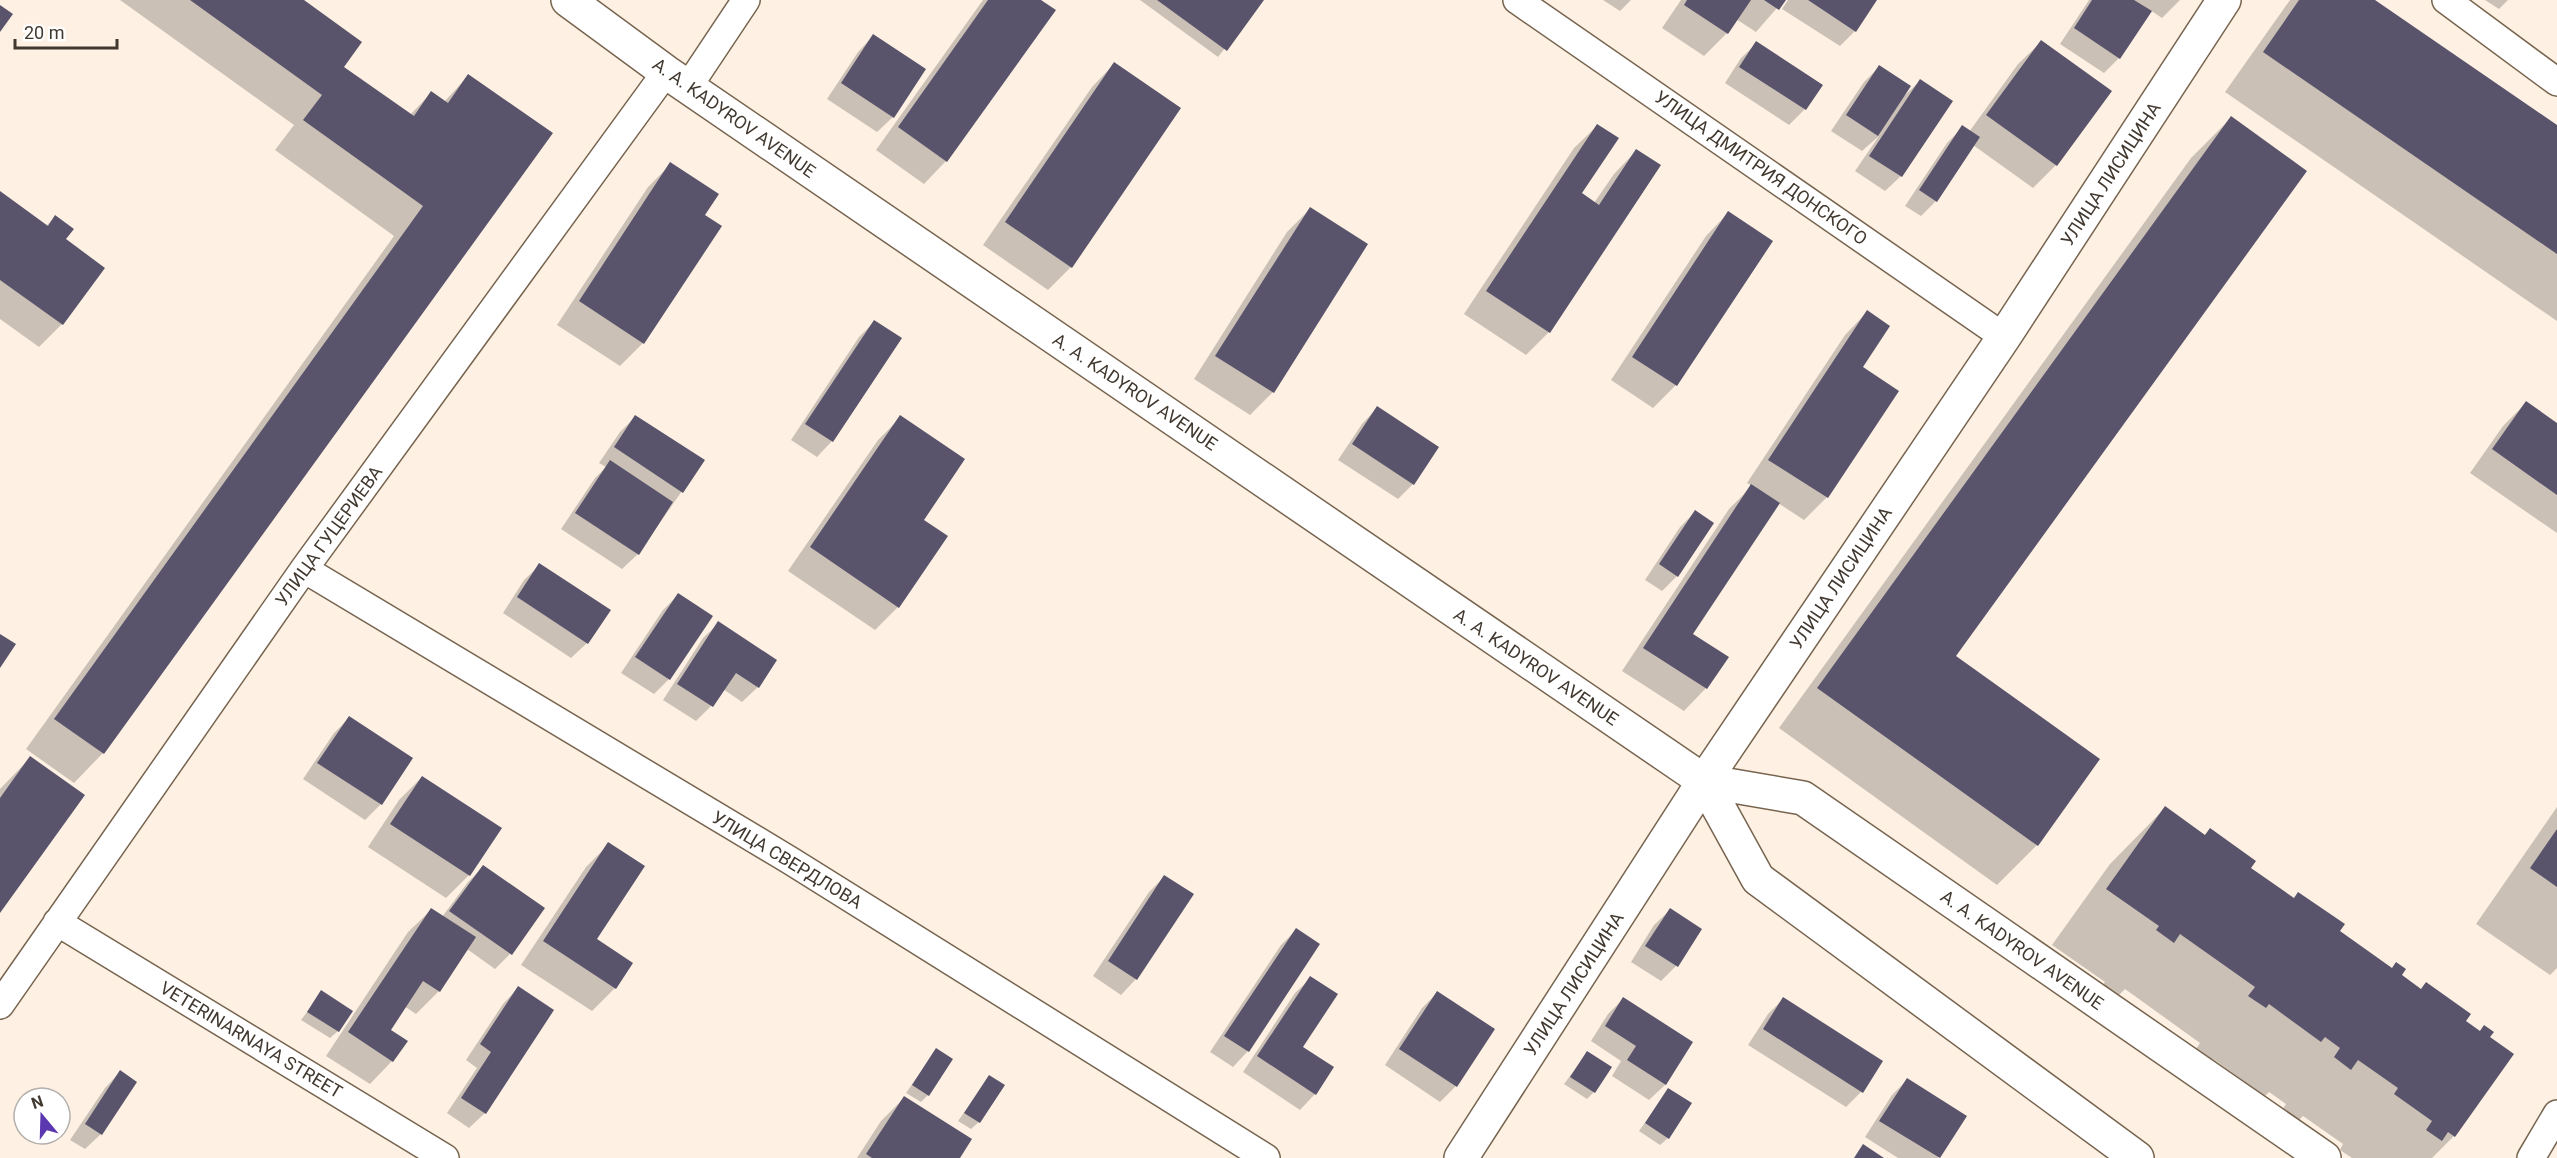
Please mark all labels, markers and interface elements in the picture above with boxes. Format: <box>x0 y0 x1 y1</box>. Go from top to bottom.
scale bar <box>15 12 117 50</box>
text: 20 m <box>24 22 64 43</box>
street label: A. A. KADYROV AVENUE <box>649 53 820 182</box>
street label: УЛИЦА ДМИТРИЯ ДОНСКОГО <box>1651 86 1872 249</box>
street label: УЛИЦА ЛИСИЦИНА <box>2056 98 2165 249</box>
street label: A. A. KADYROV AVENUE <box>1049 329 1221 454</box>
street label: УЛИЦА ГУЦЕРИЕВА <box>271 461 387 610</box>
street label: УЛИЦА ЛИСИЦИНА <box>1785 502 1896 653</box>
street label: A. A. KADYROV AVENUE <box>1450 604 1622 729</box>
street label: УЛИЦА СВЕРДЛОВА <box>708 806 866 913</box>
street label: A. A. KADYROV AVENUE <box>1937 885 2108 1014</box>
street label: УЛИЦА ЛИСИЦИНА <box>1519 908 1628 1059</box>
street label: VETERINARNAYA STREET <box>156 977 346 1102</box>
north arrow <box>12 1086 72 1146</box>
text: N <box>29 1091 46 1113</box>

